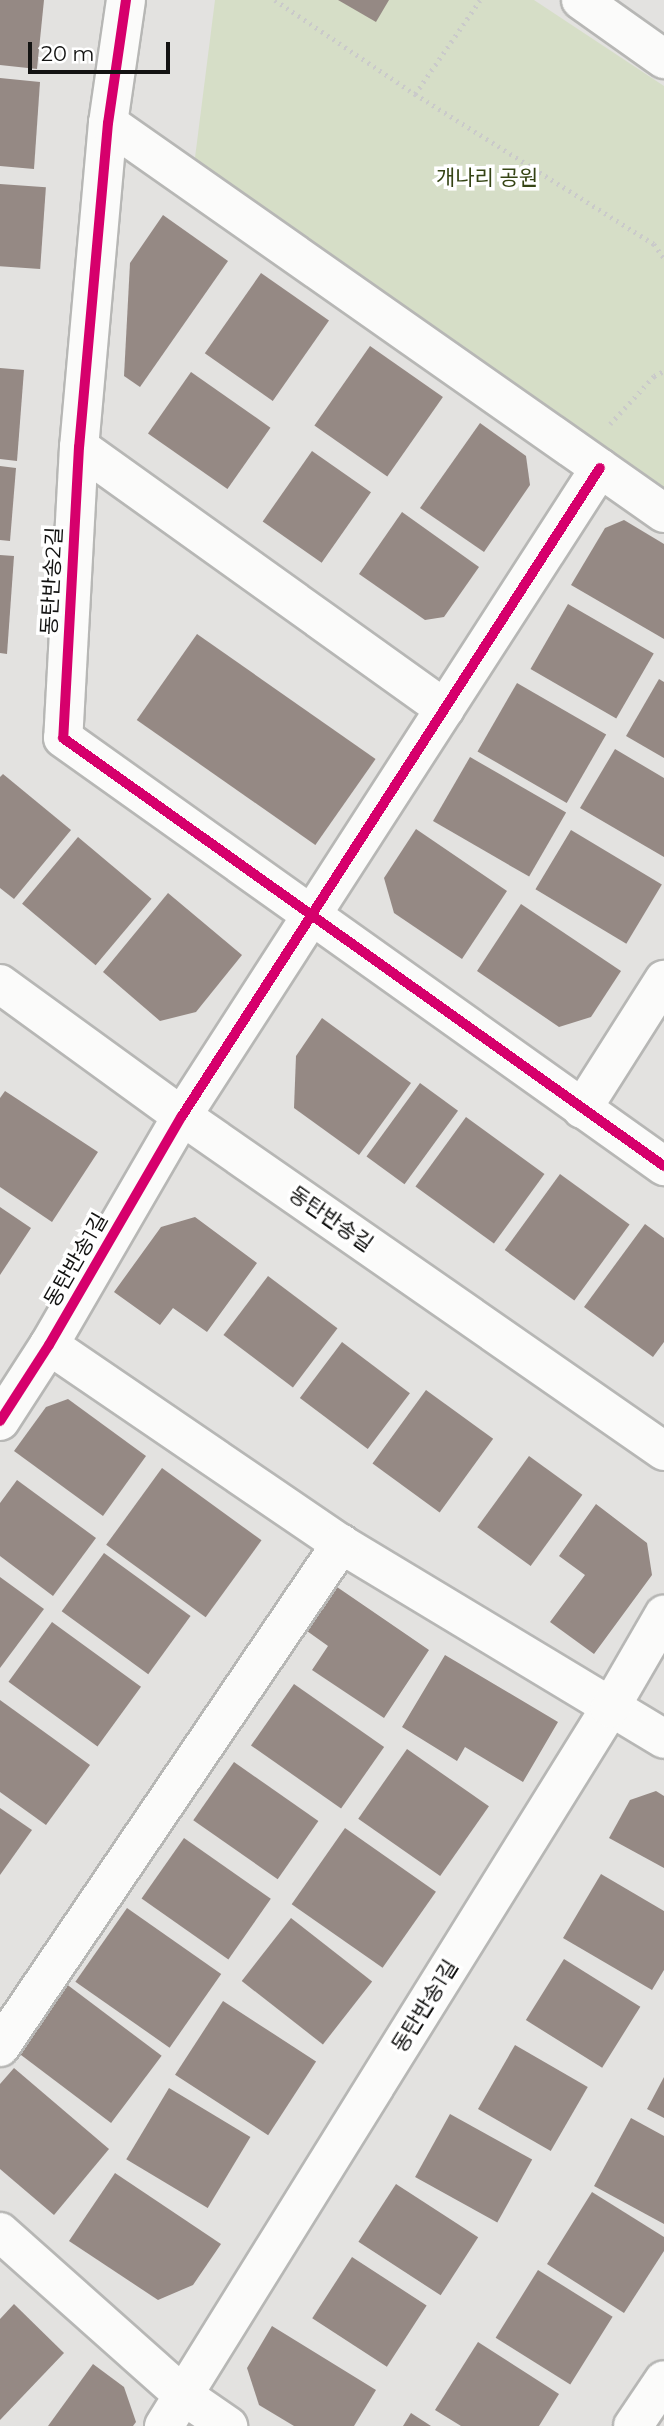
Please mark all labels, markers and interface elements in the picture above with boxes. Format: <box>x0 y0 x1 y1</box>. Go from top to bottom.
scale bar <box>32 28 173 72</box>
text: 20 m <box>41 41 95 66</box>
park label: 개나리 공원 <box>436 165 538 191</box>
street label: 동탄반송2길 <box>37 526 67 636</box>
street label: 동탄반송길 <box>284 1181 378 1257</box>
street label: 동탄반송1길 <box>39 1209 113 1311</box>
street label: 동탄반송1길 <box>387 1955 463 2057</box>

